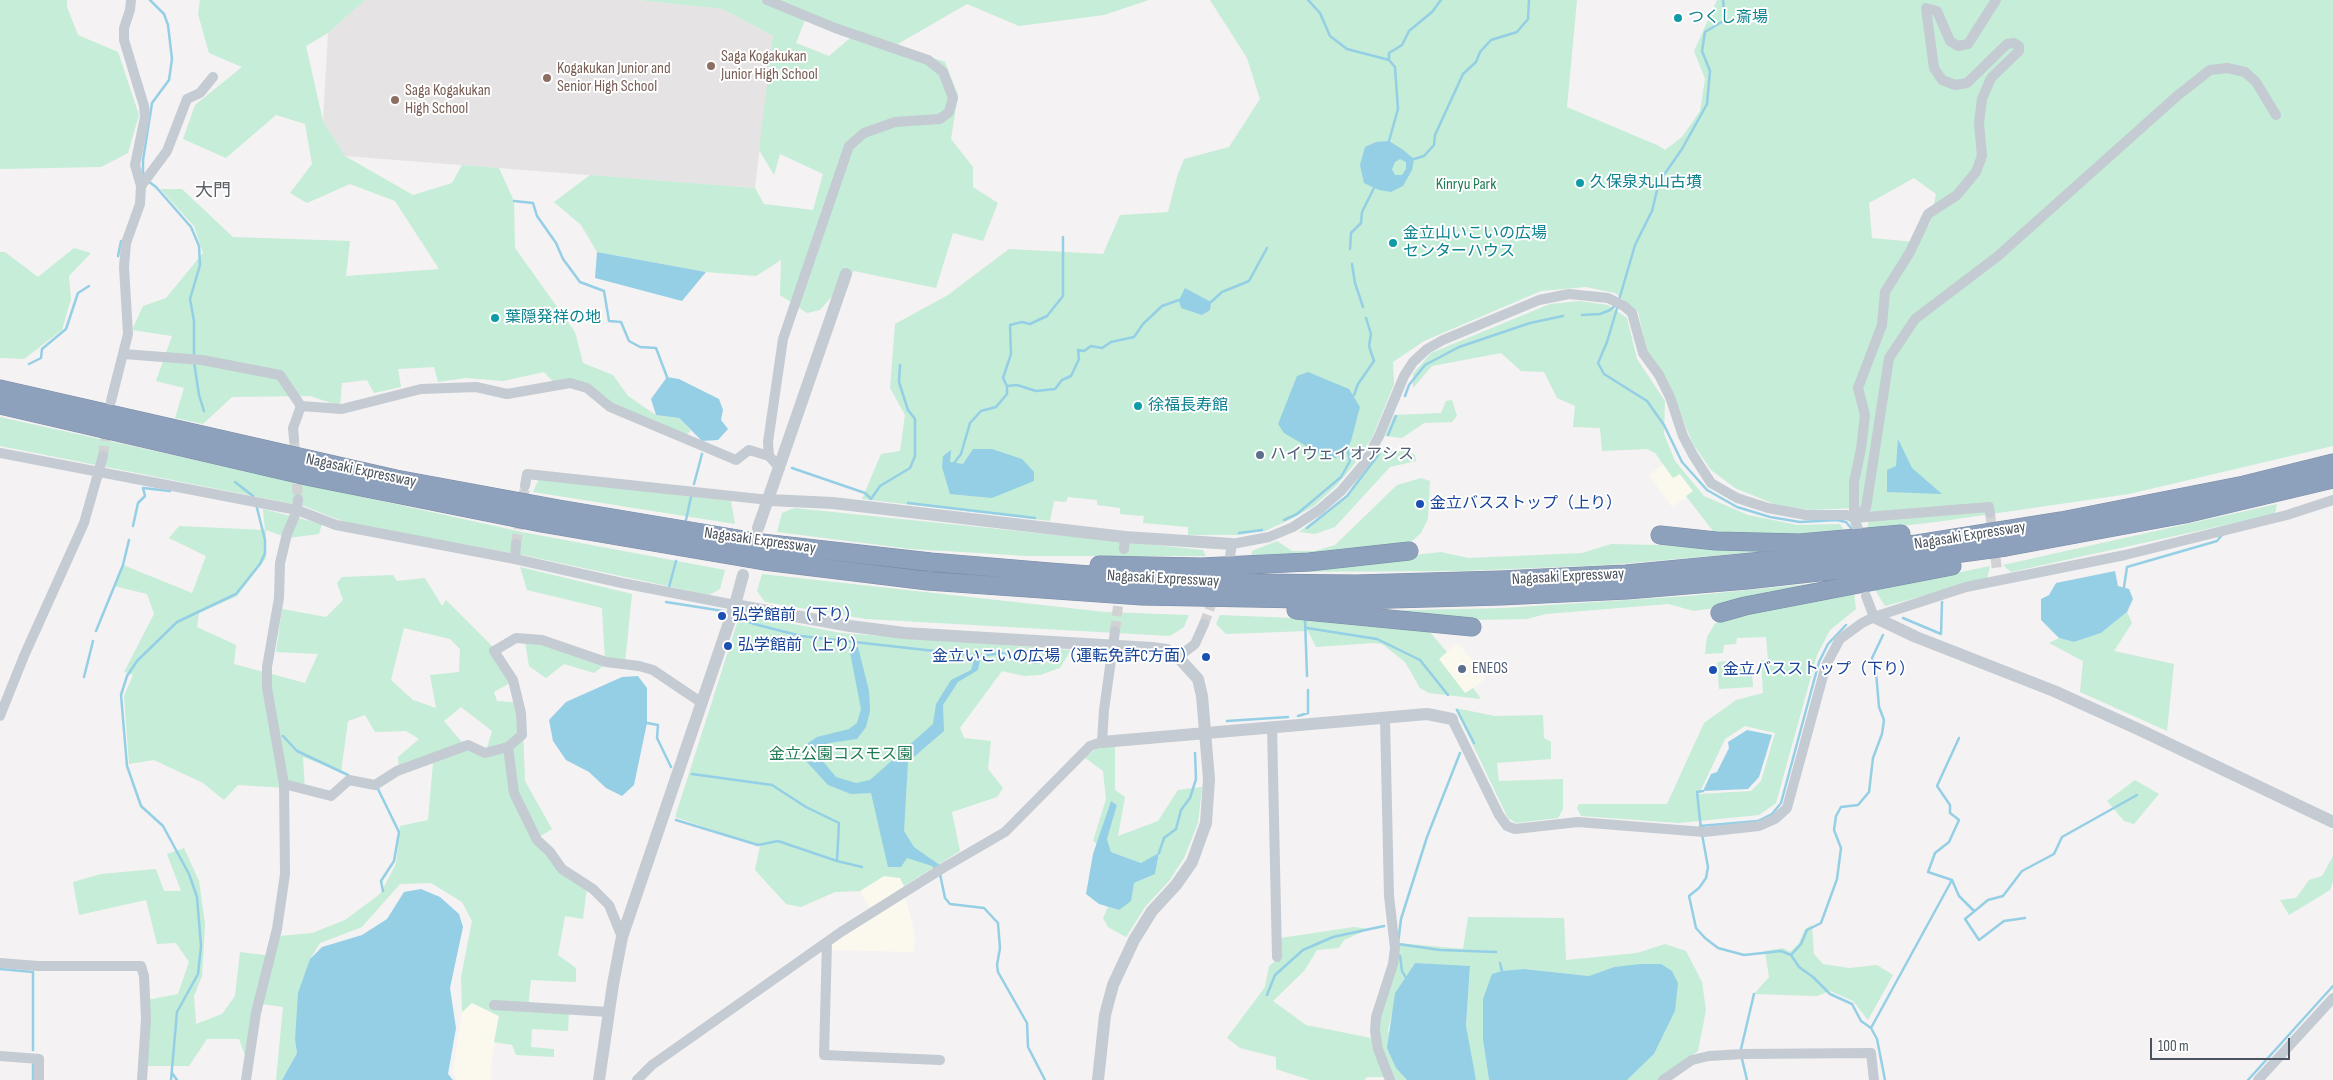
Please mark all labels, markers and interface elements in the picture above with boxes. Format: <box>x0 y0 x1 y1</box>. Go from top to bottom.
place label: つくし斎場 <box>1688 8 1768 28</box>
marker: つくし斎場 <box>1672 12 1684 24</box>
place label: Saga Kogakukan Junior High School <box>721 47 818 85</box>
place label: Kogakukan Junior and Senior High School <box>557 59 671 97</box>
marker: Saga Kogakukan Junior High School <box>705 60 717 72</box>
marker: Kogakukan Junior and Senior High School <box>541 72 553 84</box>
place label: Saga Kogakukan High School <box>405 81 491 119</box>
marker: Saga Kogakukan High School <box>389 94 401 106</box>
place label: 久保泉丸山古墳 <box>1590 173 1702 193</box>
park label: Kinryu Park <box>1436 175 1496 195</box>
marker: 久保泉丸山古墳 <box>1574 177 1586 189</box>
district label: 大門 <box>195 180 231 202</box>
place label: 金立山いこいの広場 センターハウス <box>1403 224 1547 262</box>
marker: 金立山いこいの広場 センターハウス <box>1387 237 1399 249</box>
place label: 葉隠発祥の地 <box>505 308 601 328</box>
marker: 葉隠発祥の地 <box>489 312 501 324</box>
place label: 徐福長寿館 <box>1148 396 1228 416</box>
marker: 徐福長寿館 <box>1132 400 1144 412</box>
place label: ハイウェイオアシス <box>1270 445 1414 465</box>
marker: ハイウェイオアシス <box>1254 449 1266 461</box>
street label: Nagasaki Expressway <box>304 450 418 492</box>
place label: 金立バスストップ（上り） <box>1430 494 1622 514</box>
marker: 金立バスストップ（上り） <box>1414 498 1426 510</box>
street label: Nagasaki Expressway <box>1913 518 2027 554</box>
street label: Nagasaki Expressway <box>703 524 817 558</box>
street label: Nagasaki Expressway <box>1511 564 1625 590</box>
street label: Nagasaki Expressway <box>1106 566 1220 592</box>
place label: 弘学館前（下り） <box>732 606 860 626</box>
marker: 弘学館前（下り） <box>716 610 728 622</box>
place label: 弘学館前（上り） <box>738 636 866 656</box>
marker: 弘学館前（上り） <box>722 640 734 652</box>
place label: 金立いこいの広場（運転免許C方面） <box>932 647 1196 667</box>
marker: 金立いこいの広場（運転免許C方面） <box>1200 651 1212 663</box>
place label: ENEOS <box>1472 659 1508 679</box>
place label: 金立バスストップ（下り） <box>1723 660 1915 680</box>
marker: ENEOS <box>1456 663 1468 675</box>
marker: 金立バスストップ（下り） <box>1707 664 1719 676</box>
park label: 金立公園コスモス園 <box>769 745 913 765</box>
scale bar <box>2153 1028 2293 1060</box>
text: 100 m <box>2158 1037 2189 1056</box>

